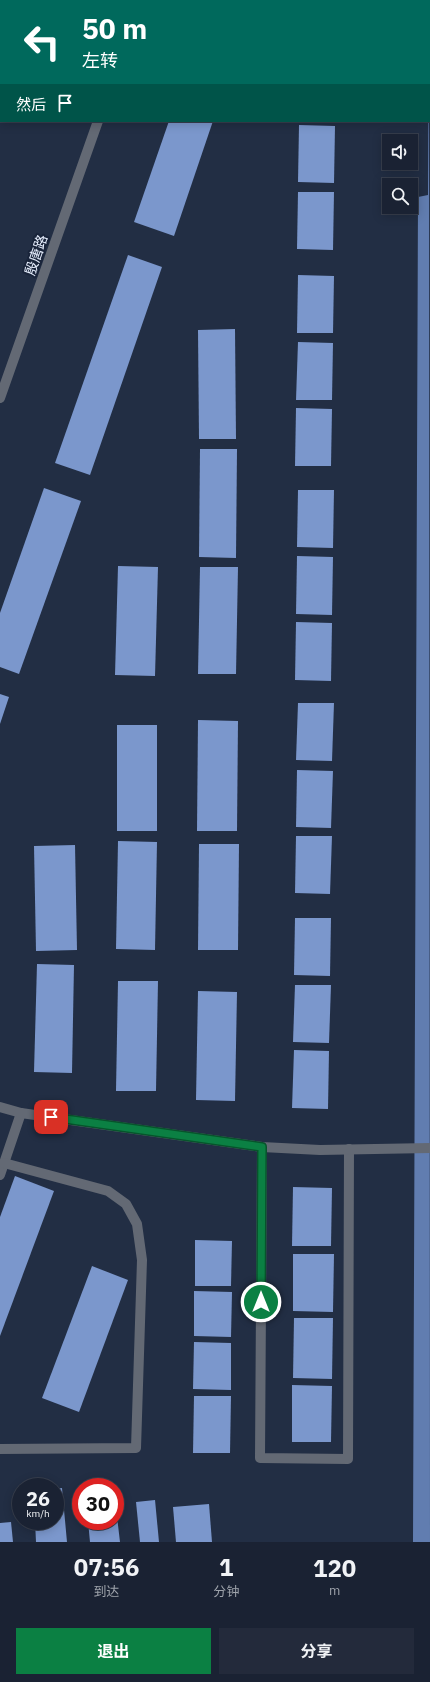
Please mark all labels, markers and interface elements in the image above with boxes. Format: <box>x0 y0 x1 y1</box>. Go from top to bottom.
text: 50 m <box>82 10 147 47</box>
icon: left <box>16 16 68 68</box>
text: 左转 <box>82 49 118 72</box>
icon: arrive <box>54 92 76 114</box>
text: 然后 <box>16 95 46 114</box>
map controls <box>382 134 418 214</box>
button: sound <box>382 134 418 170</box>
button: search <box>382 178 418 214</box>
street label: 殷唐路 <box>21 232 51 278</box>
pin <box>34 1100 68 1134</box>
icon: arrive <box>40 1106 62 1128</box>
position arrow <box>240 1281 282 1323</box>
speed limit sign: 30 <box>72 1478 124 1530</box>
text: 26 <box>26 1485 50 1512</box>
text: km/h <box>26 1507 50 1520</box>
text: 07:56 <box>74 1551 139 1583</box>
text: 1 <box>219 1551 233 1583</box>
text: 120 <box>313 1552 356 1584</box>
text: m <box>329 1582 340 1599</box>
text: 到达 <box>94 1583 120 1600</box>
text: 分钟 <box>213 1583 239 1600</box>
button: 退出 <box>16 1628 211 1674</box>
button: 分享 <box>219 1628 414 1674</box>

